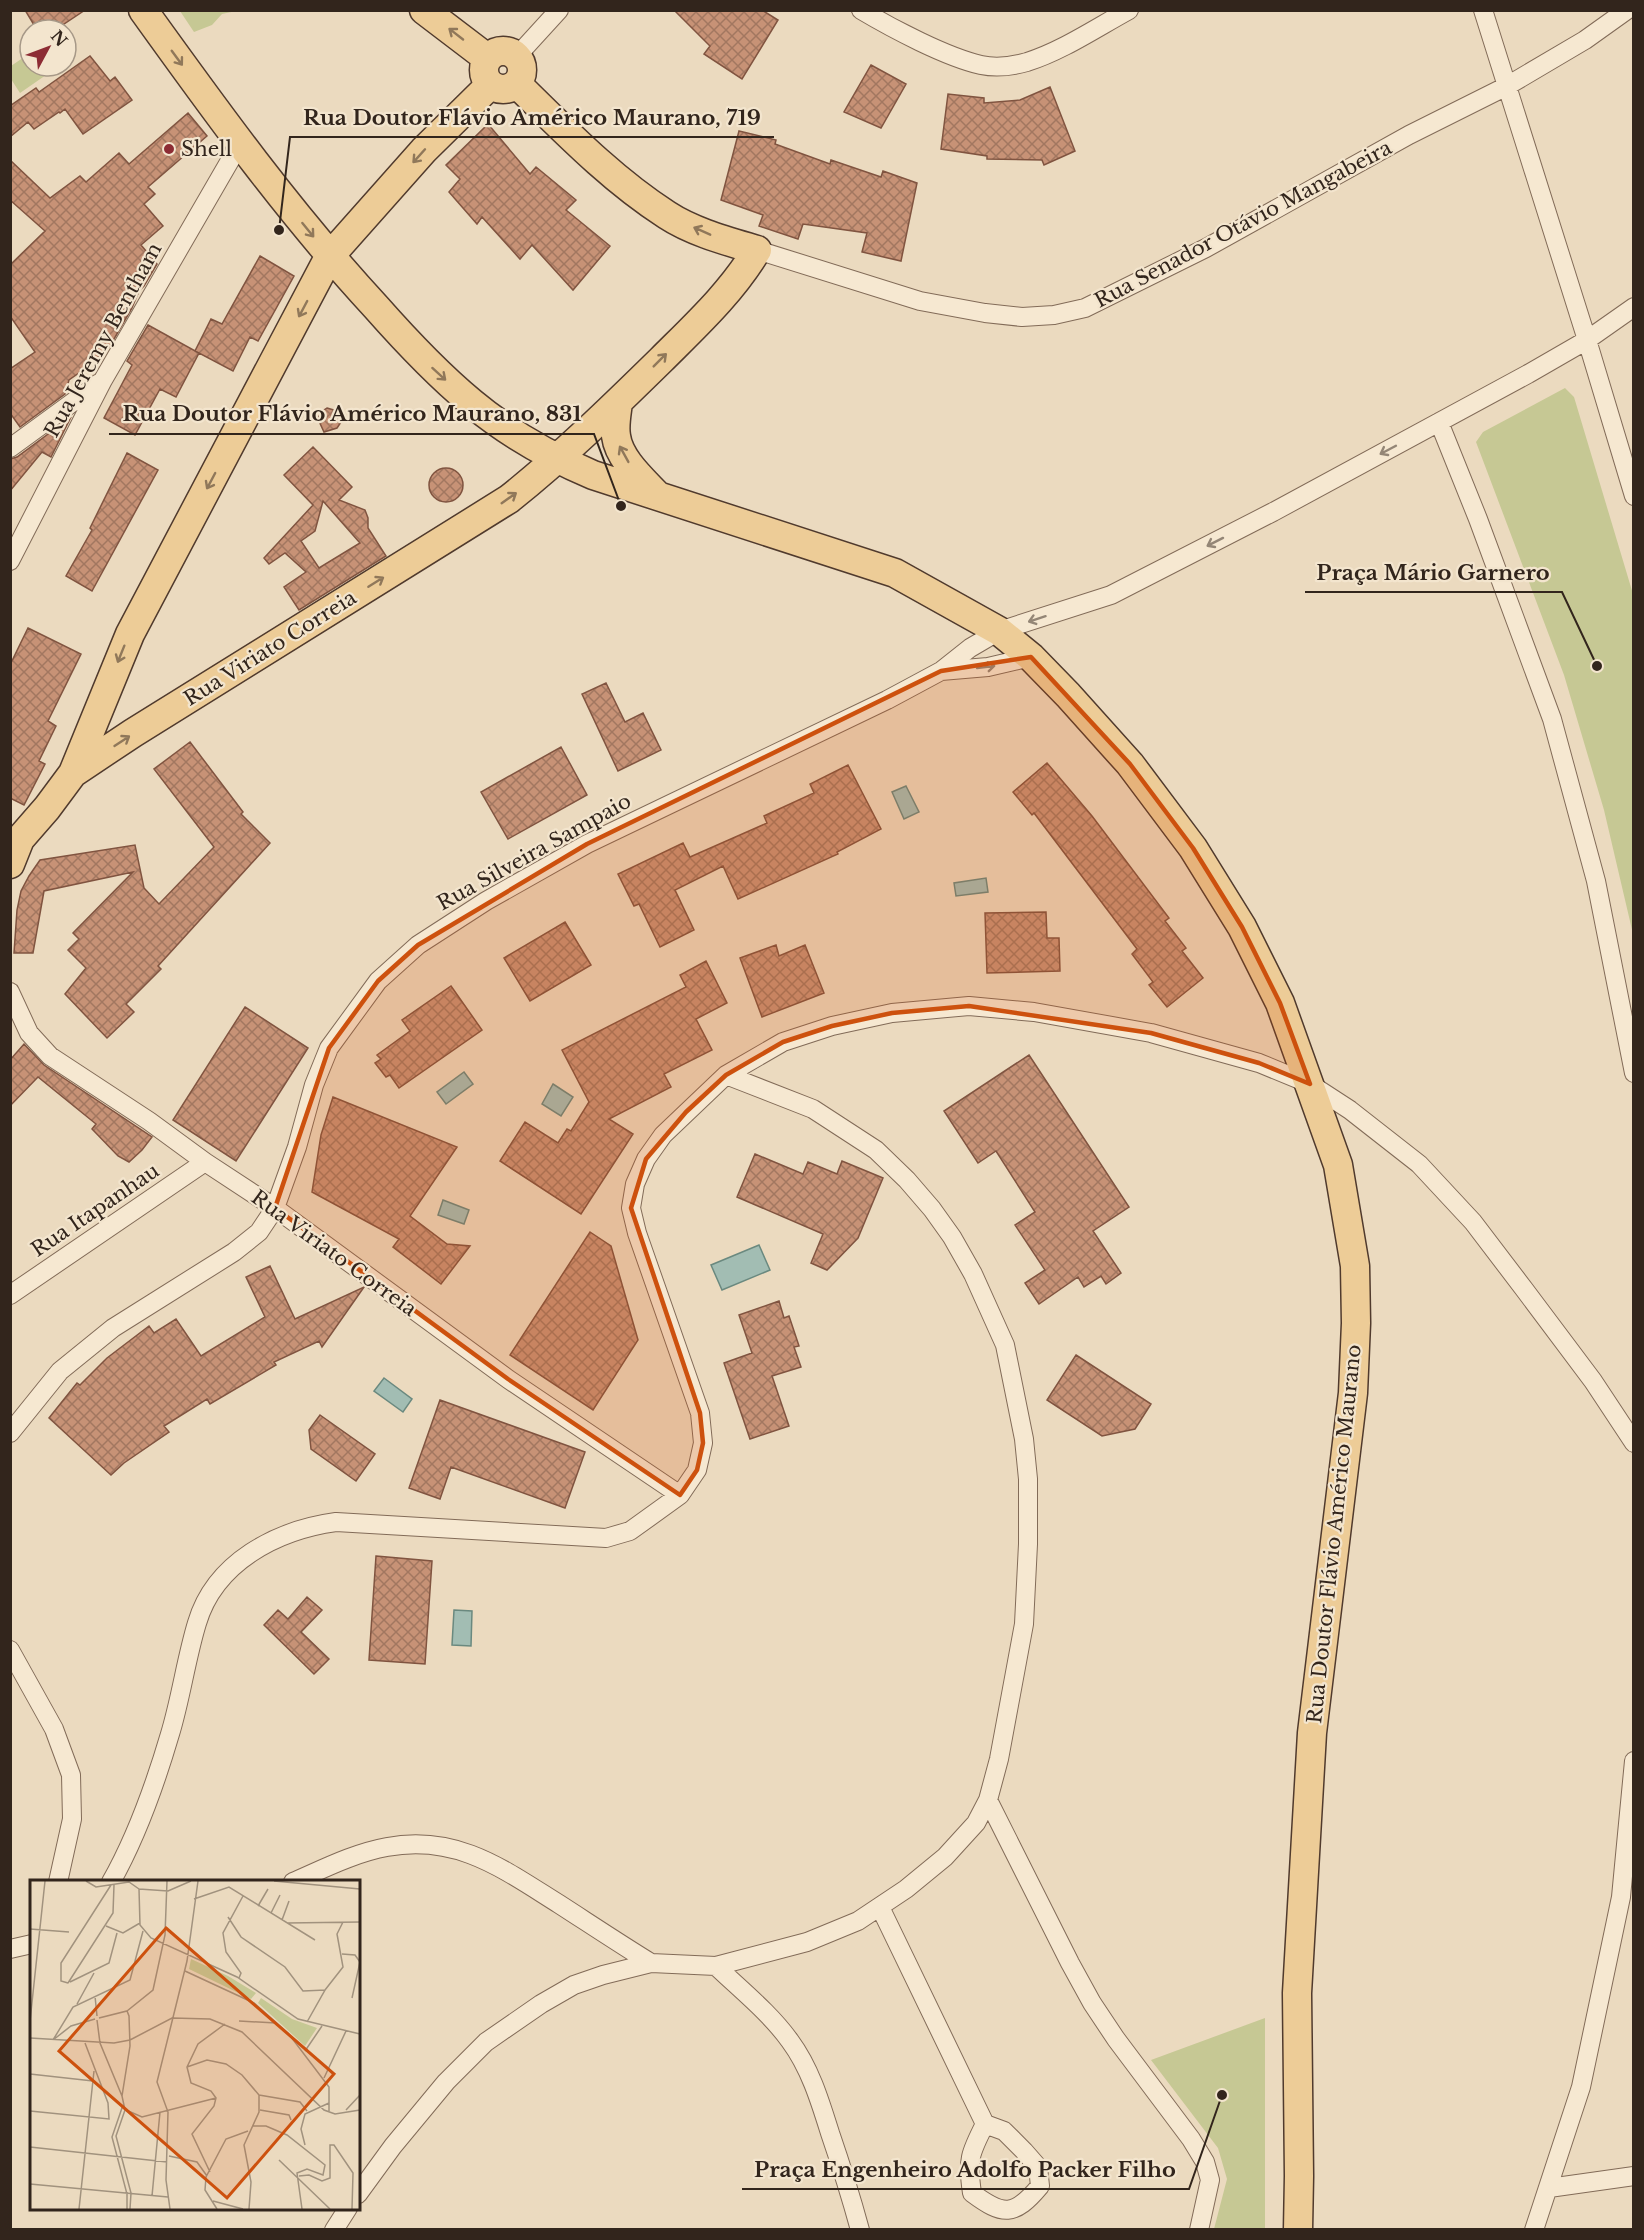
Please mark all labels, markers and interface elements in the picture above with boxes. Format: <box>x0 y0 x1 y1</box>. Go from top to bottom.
north arrow <box>18 18 78 78</box>
text: N <box>47 26 72 50</box>
one-way arrow <box>448 28 464 41</box>
one-way arrow <box>171 49 183 66</box>
callout: Rua Doutor Flávio Américo Maurano, 719 <box>290 98 774 137</box>
text: Rua Doutor Flávio Américo Maurano, 719 <box>303 105 761 131</box>
street label: Rua Senador Otávio Mangabeira <box>1090 135 1396 313</box>
place label: Shell <box>181 137 232 161</box>
marker: Shell <box>162 142 176 156</box>
one-way arrow <box>412 149 426 164</box>
one-way arrow <box>301 222 314 238</box>
one-way arrow <box>693 224 711 236</box>
street label: Rua Jeremy Bentham <box>39 238 167 442</box>
one-way arrow <box>297 300 309 317</box>
one-way arrow <box>652 353 667 368</box>
one-way arrow <box>431 367 446 381</box>
callout: Rua Doutor Flávio Américo Maurano, 831 <box>109 395 594 434</box>
text: Rua Doutor Flávio Américo Maurano, 831 <box>122 401 582 427</box>
one-way arrow <box>1379 445 1397 456</box>
one-way arrow <box>618 446 630 463</box>
one-way arrow <box>205 472 217 489</box>
one-way arrow <box>500 492 516 504</box>
one-way arrow <box>1207 536 1225 548</box>
callout: Praça Mário Garnero <box>1305 553 1562 592</box>
text: Praça Mário Garnero <box>1316 560 1550 586</box>
one-way arrow <box>367 575 384 587</box>
street label: Rua Viriato Correia <box>180 585 361 711</box>
one-way arrow <box>1028 614 1047 625</box>
one-way arrow <box>115 644 126 663</box>
one-way arrow <box>976 661 996 672</box>
one-way arrow <box>113 735 129 747</box>
street label: Rua Silveira Sampaio <box>433 789 635 915</box>
street label: Rua Itapanhau <box>27 1158 163 1262</box>
street label: Rua Viriato Correia <box>247 1185 422 1322</box>
street label: Rua Doutor Flávio Américo Maurano <box>1302 1343 1366 1725</box>
inset map <box>30 1880 360 2210</box>
callout: Praça Engenheiro Adolfo Packer Filho <box>742 2150 1189 2189</box>
text: Praça Engenheiro Adolfo Packer Filho <box>754 2157 1176 2183</box>

